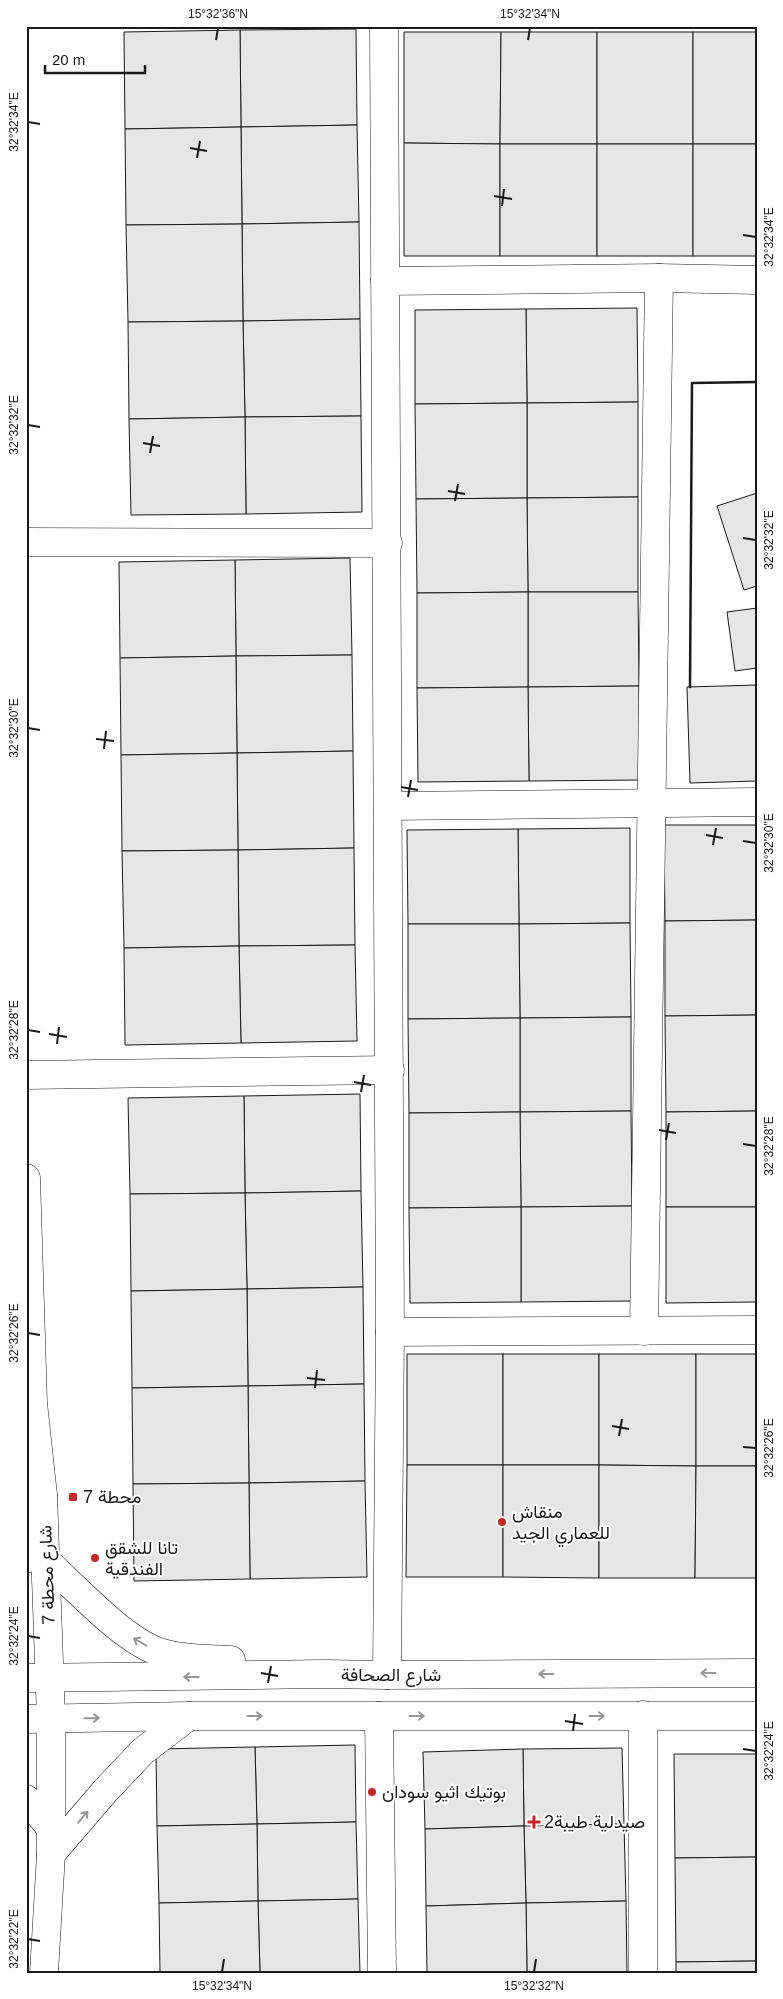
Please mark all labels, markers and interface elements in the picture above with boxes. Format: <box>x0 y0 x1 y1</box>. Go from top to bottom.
text: 15°32'36"N <box>188 7 248 21</box>
text: 15°32'34"N <box>500 7 560 21</box>
scale bar <box>45 42 145 74</box>
text: 20 m <box>52 51 85 68</box>
text: 32°32'34"E <box>7 92 21 152</box>
text: 32°32'34"E <box>762 207 776 267</box>
text: 32°32'32"E <box>7 395 21 455</box>
text: 32°32'32"E <box>762 510 776 570</box>
text: 32°32'30"E <box>7 698 21 758</box>
text: 32°32'30"E <box>762 813 776 873</box>
text: 32°32'28"E <box>7 1000 21 1060</box>
text: 32°32'28"E <box>762 1116 776 1176</box>
text: 32°32'26"E <box>7 1303 21 1363</box>
text: 32°32'26"E <box>762 1418 776 1478</box>
place label: محطة 7 <box>83 1487 141 1507</box>
marker: محطة 7 <box>67 1491 79 1503</box>
place label: منقاش للعماري الجيد <box>512 1502 610 1548</box>
marker: منقاش للعماري الجيد <box>496 1516 508 1528</box>
street label: شارع محطة 7 <box>35 1525 61 1625</box>
place label: تانا للشقق الفندقية <box>105 1538 178 1579</box>
marker: تانا للشقق الفندقية <box>89 1552 101 1564</box>
text: 32°32'24"E <box>7 1606 21 1666</box>
one-way arrow <box>133 1636 147 1646</box>
street label: شارع الصحافة <box>341 1665 441 1687</box>
one-way arrow <box>700 1668 716 1678</box>
one-way arrow <box>538 1669 554 1679</box>
one-way arrow <box>183 1672 199 1682</box>
one-way arrow <box>246 1711 263 1721</box>
one-way arrow <box>409 1711 425 1721</box>
one-way arrow <box>589 1711 605 1721</box>
one-way arrow <box>84 1713 100 1722</box>
text: 32°32'24"E <box>762 1721 776 1781</box>
place label: بوتيك اثيو سودان <box>382 1782 506 1803</box>
marker: بوتيك اثيو سودان <box>366 1786 378 1798</box>
one-way arrow <box>77 1810 89 1823</box>
place label: صيدلية طيبة2 <box>544 1812 645 1832</box>
marker: صيدلية طيبة2 <box>528 1816 540 1828</box>
text: 32°32'22"E <box>7 1909 21 1969</box>
text: 15°32'34"N <box>192 1979 252 1993</box>
text: 15°32'32"N <box>504 1979 564 1993</box>

